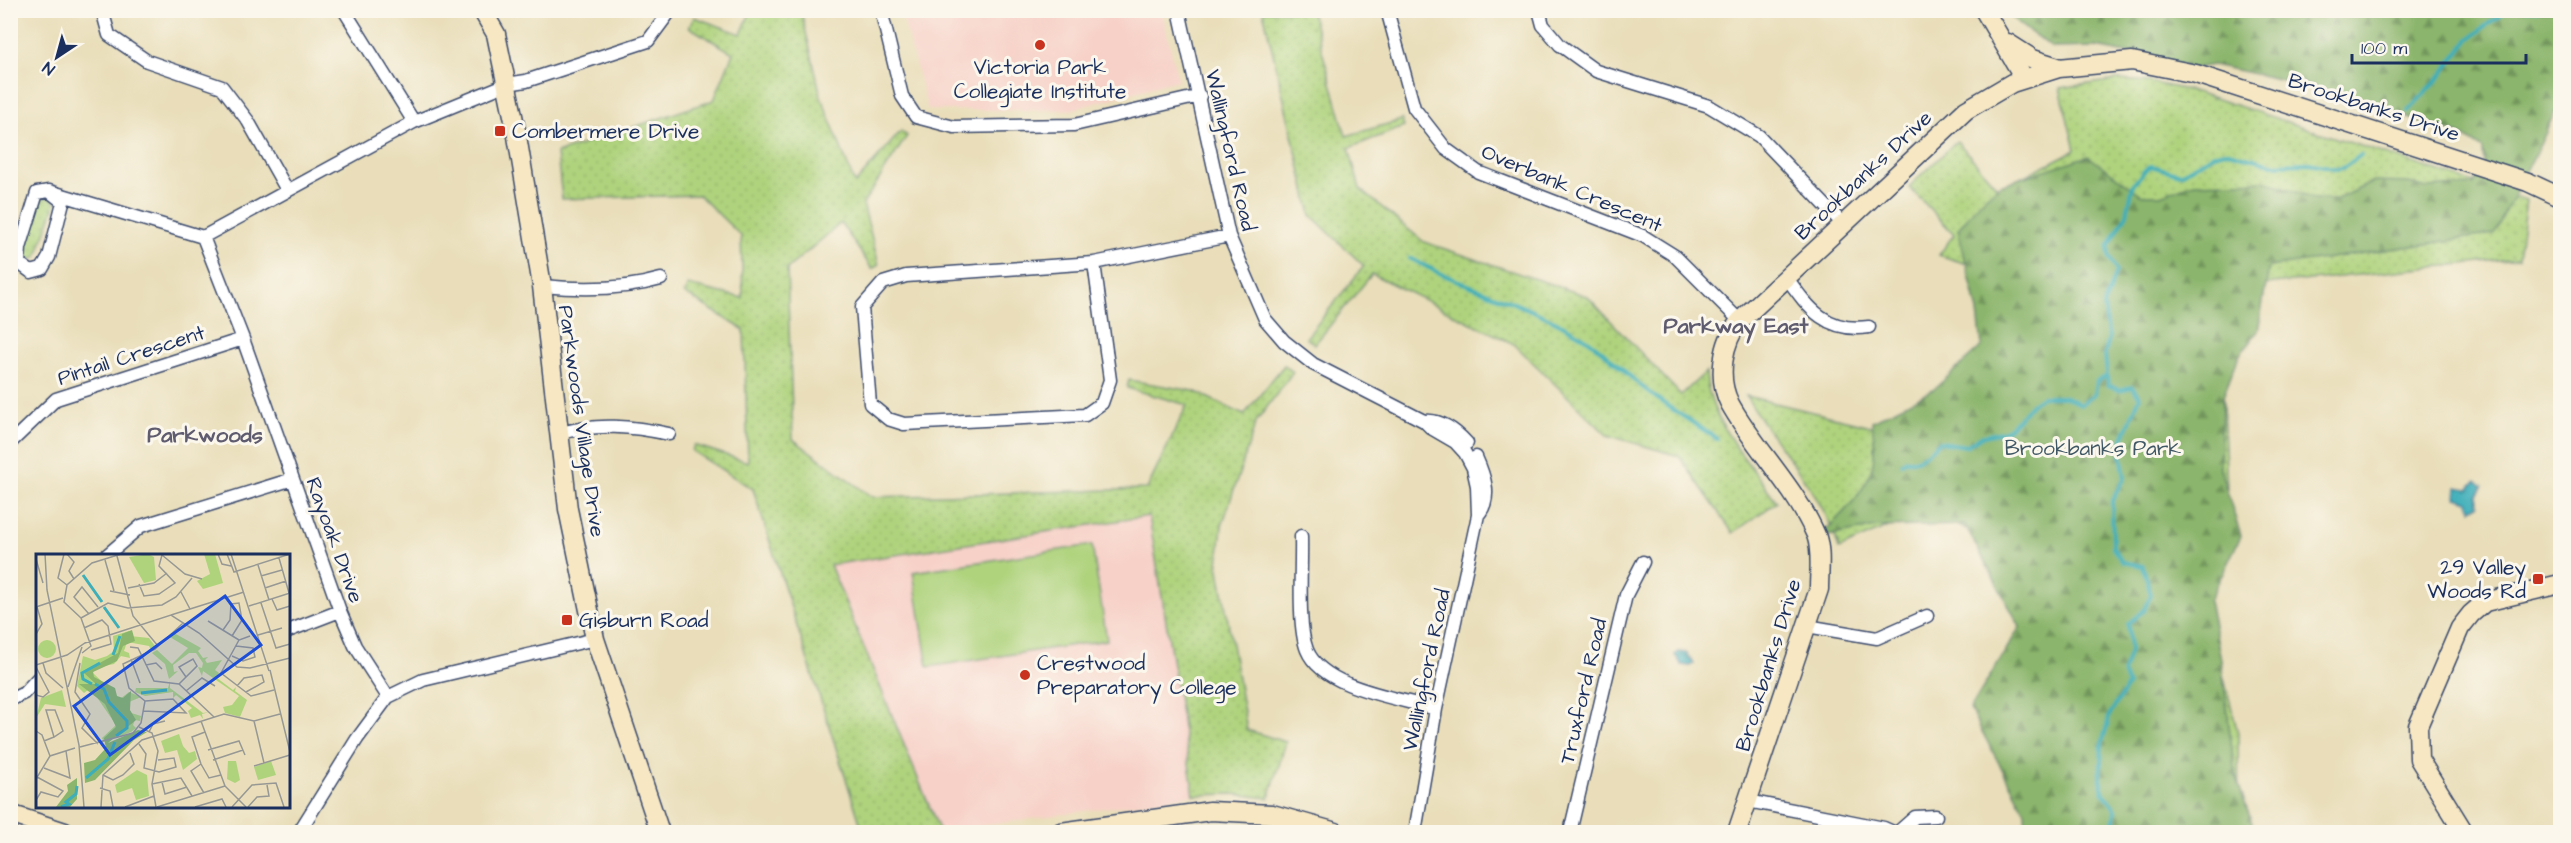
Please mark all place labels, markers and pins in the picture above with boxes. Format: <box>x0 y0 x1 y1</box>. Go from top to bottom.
marker: Victoria Park Collegiate Institute <box>1033 38 1047 52</box>
place label: Victoria Park Collegiate Institute <box>954 53 1126 108</box>
place label: Combermere Drive <box>512 117 699 146</box>
marker: Combermere Drive <box>493 124 507 138</box>
place label: 29 Valley Woods Rd <box>2427 553 2526 606</box>
marker: 29 Valley Woods Rd <box>2531 572 2545 586</box>
place label: Gisburn Road <box>579 606 709 635</box>
marker: Gisburn Road <box>560 613 574 627</box>
place label: Crestwood Preparatory College <box>1037 649 1237 704</box>
marker: Crestwood Preparatory College <box>1018 668 1032 682</box>

